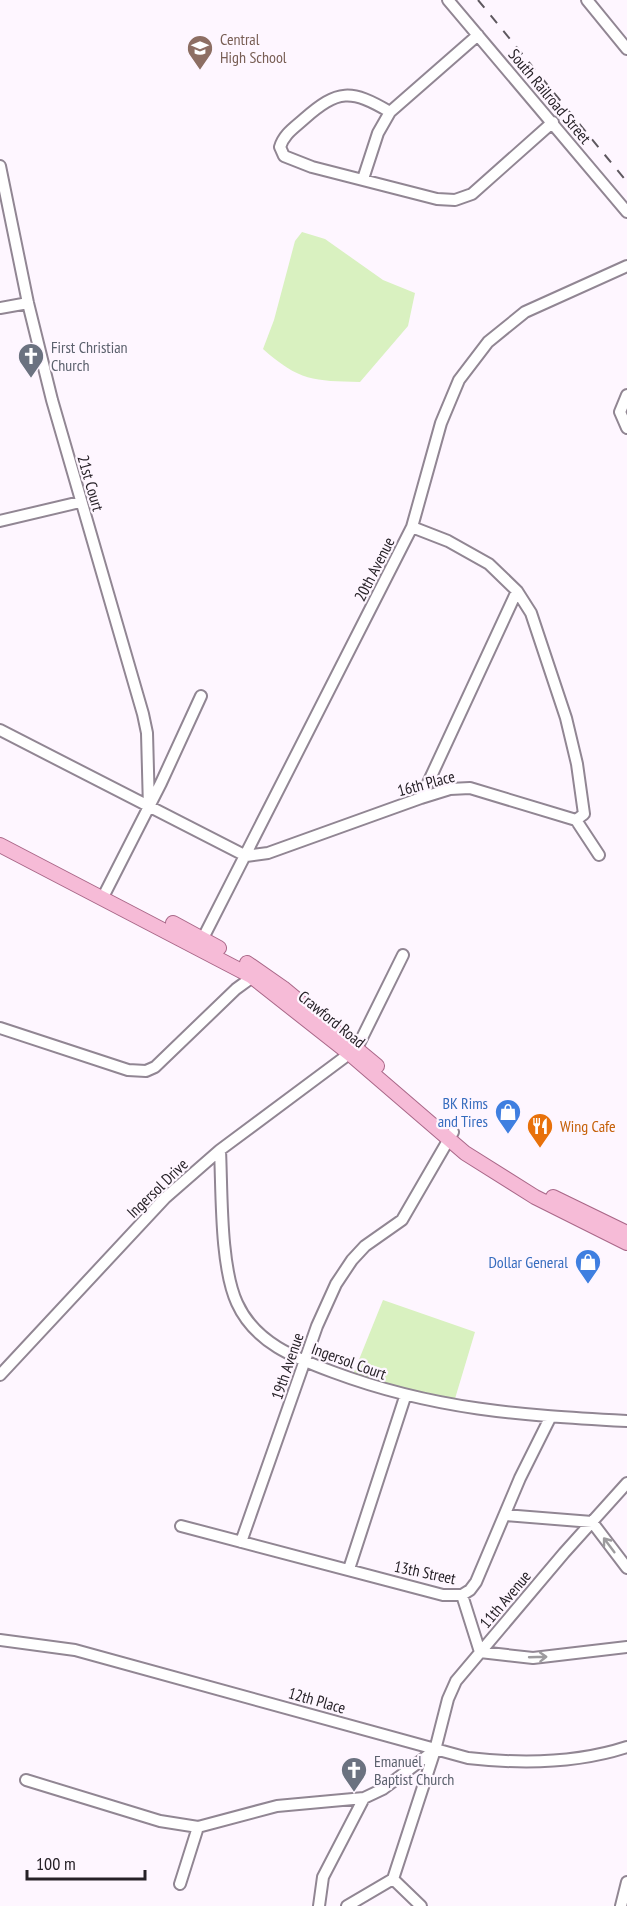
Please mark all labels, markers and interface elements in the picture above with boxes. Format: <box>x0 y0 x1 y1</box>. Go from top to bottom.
place label: Central High School <box>220 29 287 67</box>
school or university icon: Central High School <box>185 33 215 71</box>
street label: South Railroad Street <box>504 44 596 148</box>
place label: First Christian Church <box>51 337 128 375</box>
church icon: First Christian Church <box>16 341 46 379</box>
street label: 21st Court <box>73 453 109 514</box>
street label: 20th Avenue <box>349 534 399 604</box>
street label: 16th Place <box>395 766 457 800</box>
street label: Crawford Road <box>295 986 370 1052</box>
place label: BK Rims and Tires <box>438 1093 488 1131</box>
shop icon: BK Rims and Tires <box>493 1097 523 1135</box>
restaurant icon: Wing Cafe <box>525 1111 555 1149</box>
place label: Wing Cafe <box>560 1116 616 1136</box>
street label: Ingersol Drive <box>122 1154 192 1222</box>
shop icon: Dollar General <box>573 1247 603 1285</box>
place label: Dollar General <box>488 1252 568 1272</box>
street label: 19th Avenue <box>266 1330 308 1402</box>
street label: Ingersol Court <box>309 1338 390 1384</box>
one-way arrow <box>603 1538 616 1554</box>
street label: 13th Street <box>392 1556 458 1588</box>
street label: 11th Avenue <box>475 1566 535 1632</box>
one-way arrow <box>528 1652 548 1663</box>
street label: 12th Place <box>286 1682 348 1718</box>
place label: Emanuel Baptist Church <box>374 1751 454 1789</box>
church icon: Emanuel Baptist Church <box>339 1755 369 1793</box>
scale bar <box>27 1843 146 1881</box>
text: 100 m <box>36 1852 76 1875</box>

